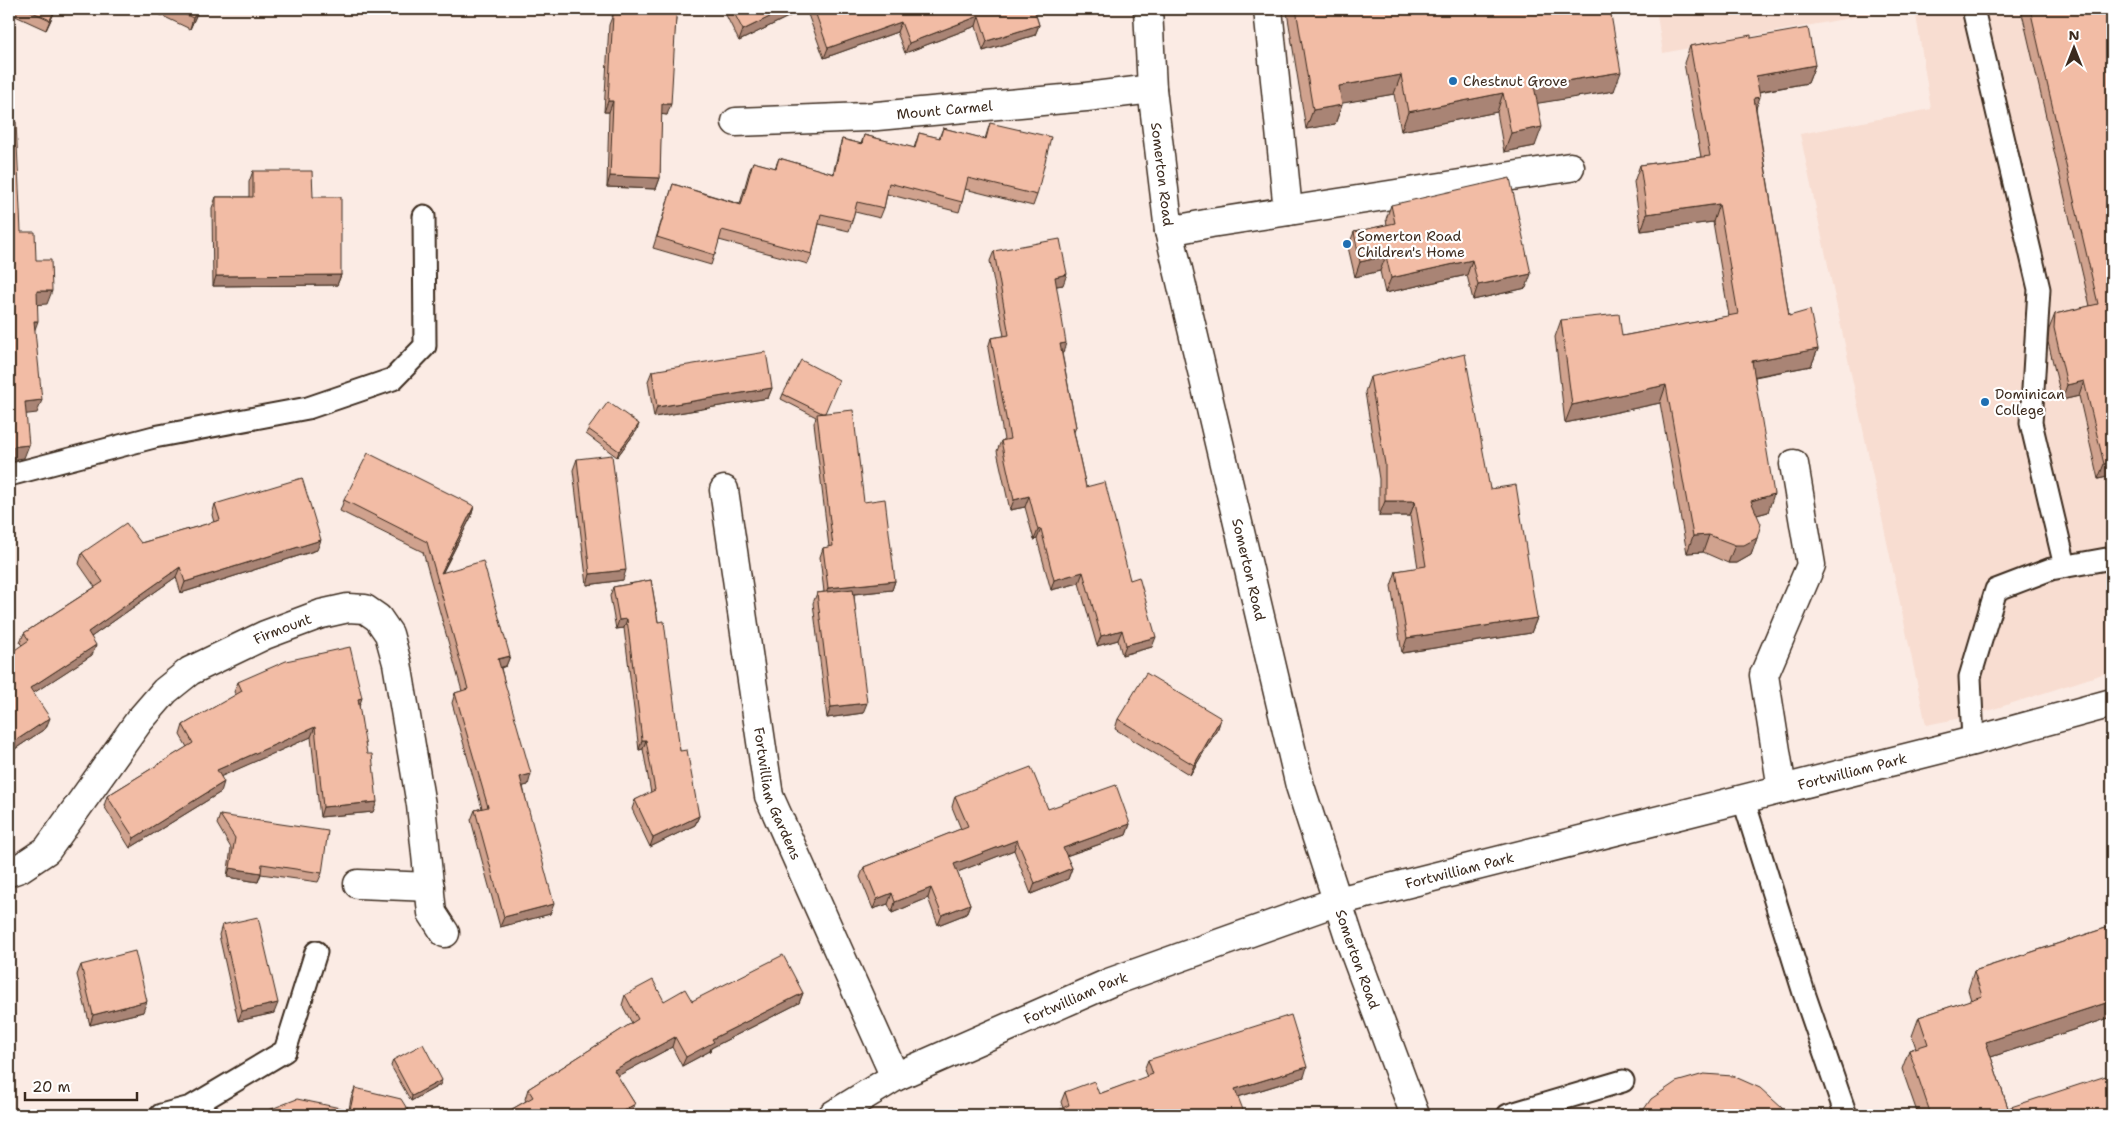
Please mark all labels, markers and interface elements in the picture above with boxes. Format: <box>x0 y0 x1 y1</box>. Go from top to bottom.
north arrow <box>2048 22 2098 72</box>
text: N <box>2068 26 2080 44</box>
place label: Chestnut Grove <box>1463 72 1568 90</box>
marker: Chestnut Grove <box>1447 75 1459 87</box>
street label: Mount Carmel <box>896 96 994 123</box>
street label: Somerton Road <box>1147 121 1177 227</box>
place label: Somerton Road Children's Home <box>1357 227 1465 261</box>
marker: Somerton Road Children's Home <box>1341 238 1353 250</box>
place label: Dominican College <box>1995 385 2065 419</box>
marker: Dominican College <box>1979 396 1991 408</box>
street label: Somerton Road <box>1228 517 1270 623</box>
street label: Firmount <box>250 609 314 648</box>
street label: Fortwilliam Gardens <box>750 726 805 863</box>
street label: Fortwilliam Park <box>1796 749 1908 794</box>
street label: Fortwilliam Park <box>1403 848 1516 893</box>
street label: Somerton Road <box>1332 907 1384 1012</box>
street label: Fortwilliam Park <box>1021 968 1130 1028</box>
scale bar <box>25 1069 138 1101</box>
text: 20 m <box>32 1077 71 1097</box>

